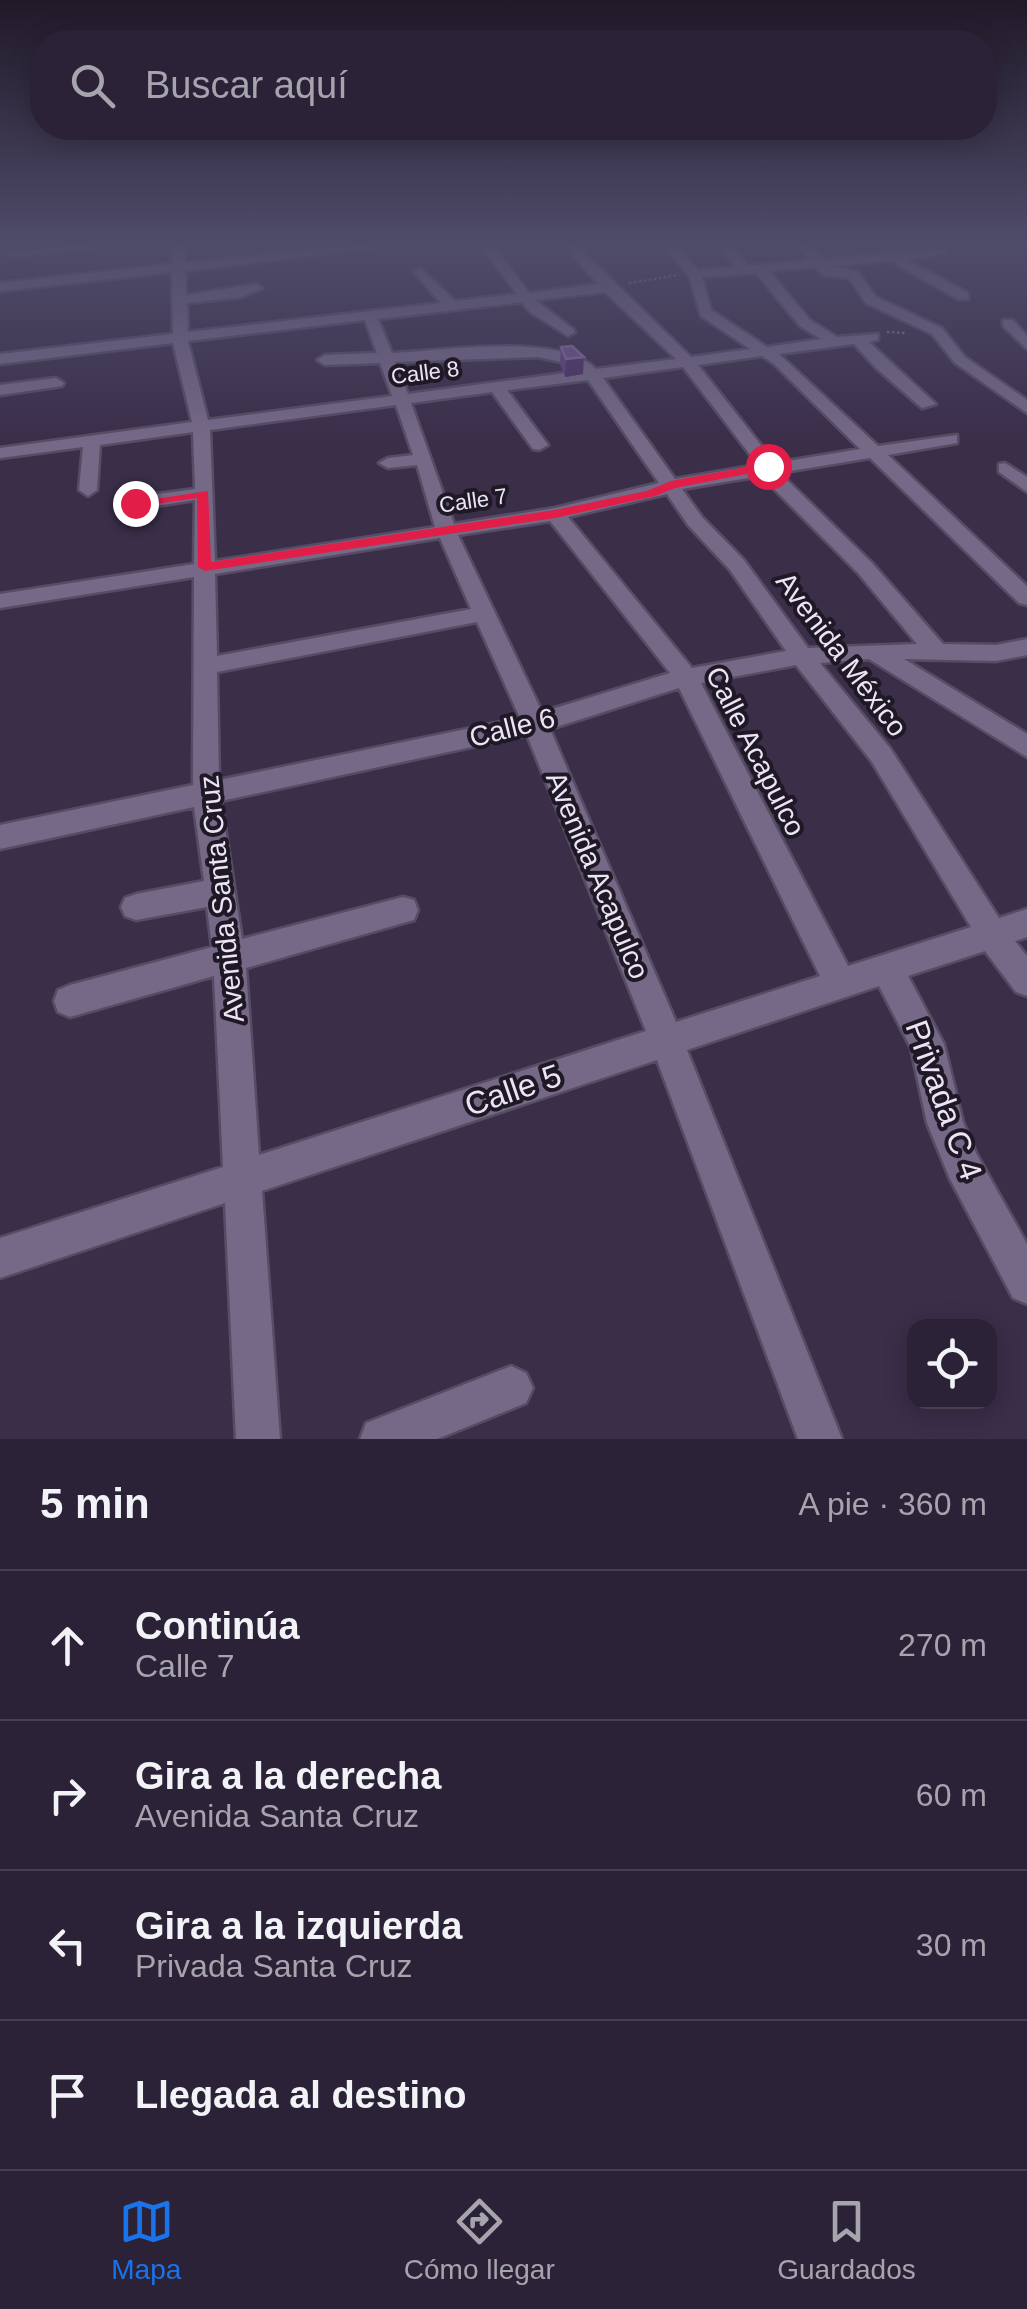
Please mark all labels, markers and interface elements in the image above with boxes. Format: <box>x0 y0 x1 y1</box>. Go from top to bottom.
search box <box>30 30 997 140</box>
icon: search <box>65 58 120 113</box>
text: Buscar aquí <box>145 64 348 106</box>
street label: Calle 8 <box>390 356 461 389</box>
route start <box>746 444 792 490</box>
route end <box>113 481 159 527</box>
street label: Calle 7 <box>437 483 509 518</box>
street label: Avenida México <box>770 566 913 742</box>
street label: Calle Acapulco <box>700 662 811 841</box>
street label: Calle 6 <box>466 702 558 753</box>
street label: Avenida Acapulco <box>540 767 655 983</box>
street label: Avenida Santa Cruz <box>193 774 250 1024</box>
street label: Privada C 4 <box>898 1015 990 1185</box>
street label: Calle 5 <box>460 1057 566 1123</box>
map controls <box>907 1319 997 1409</box>
button: locate <box>907 1319 997 1409</box>
text: 5 min <box>40 1480 150 1527</box>
text: A pie · 360 m <box>798 1486 987 1522</box>
text: Continúa <box>135 1605 300 1647</box>
icon: ahead <box>40 1618 95 1673</box>
text: 270 m <box>898 1627 987 1663</box>
text: Calle 7 <box>135 1648 235 1684</box>
text: Gira a la derecha <box>135 1755 441 1797</box>
icon: right <box>40 1768 95 1823</box>
text: 60 m <box>916 1777 987 1813</box>
text: Avenida Santa Cruz <box>135 1798 419 1834</box>
text: Gira a la izquierda <box>135 1905 462 1947</box>
icon: left <box>40 1918 95 1973</box>
text: 30 m <box>916 1927 987 1963</box>
text: Privada Santa Cruz <box>135 1948 412 1984</box>
icon: arrive <box>40 2068 95 2123</box>
text: Llegada al destino <box>135 2074 467 2116</box>
tab: Mapa <box>111 2194 181 2286</box>
tab: Cómo llegar <box>404 2194 555 2286</box>
tab: Guardados <box>777 2194 916 2286</box>

